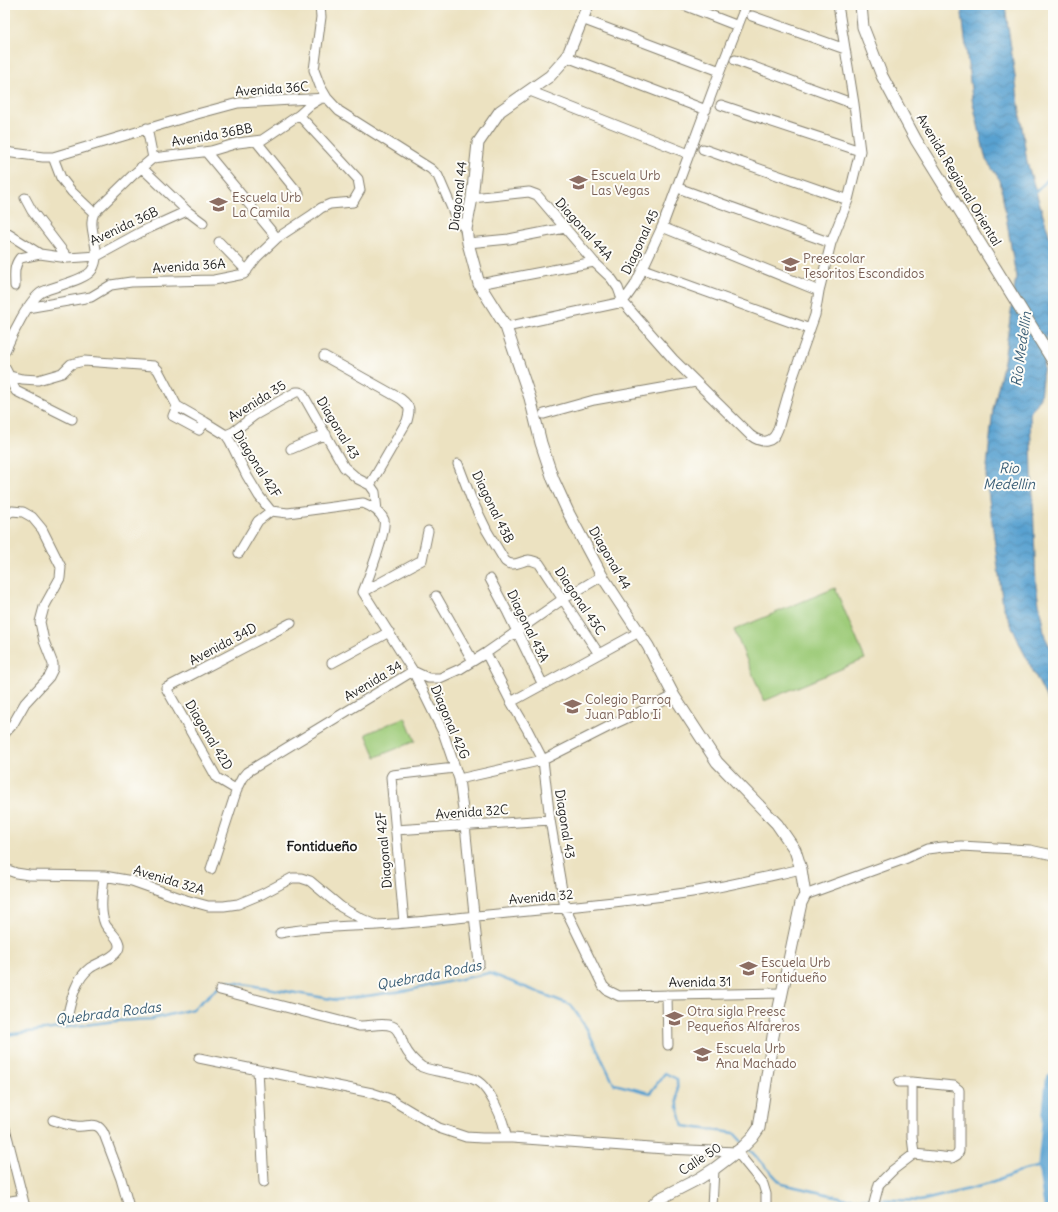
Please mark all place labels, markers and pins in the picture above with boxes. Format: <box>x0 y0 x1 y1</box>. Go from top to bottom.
place label: Escuela Urb Las Vegas <box>591 167 660 199</box>
school or university icon: Escuela Urb Las Vegas <box>568 172 588 192</box>
place label: Escuela Urb La Camila <box>232 189 301 221</box>
school or university icon: Escuela Urb La Camila <box>209 194 229 214</box>
place label: Preescolar Tesoritos Escondidos <box>803 250 924 282</box>
school or university icon: Preescolar Tesoritos Escondidos <box>780 255 800 275</box>
place label: Colegio Parroq Juan Pablo Ii <box>585 691 671 723</box>
school or university icon: Colegio Parroq Juan Pablo Ii <box>562 696 582 716</box>
place label: Escuela Urb Fontidueño <box>761 954 830 986</box>
school or university icon: Escuela Urb Fontidueño <box>738 959 758 979</box>
place label: Otra sigla Preesc Pequeños Alfareros <box>687 1003 800 1035</box>
school or university icon: Otra sigla Preesc Pequeños Alfareros <box>664 1008 684 1028</box>
place label: Escuela Urb Ana Machado <box>716 1040 797 1072</box>
school or university icon: Escuela Urb Ana Machado <box>693 1045 713 1065</box>

